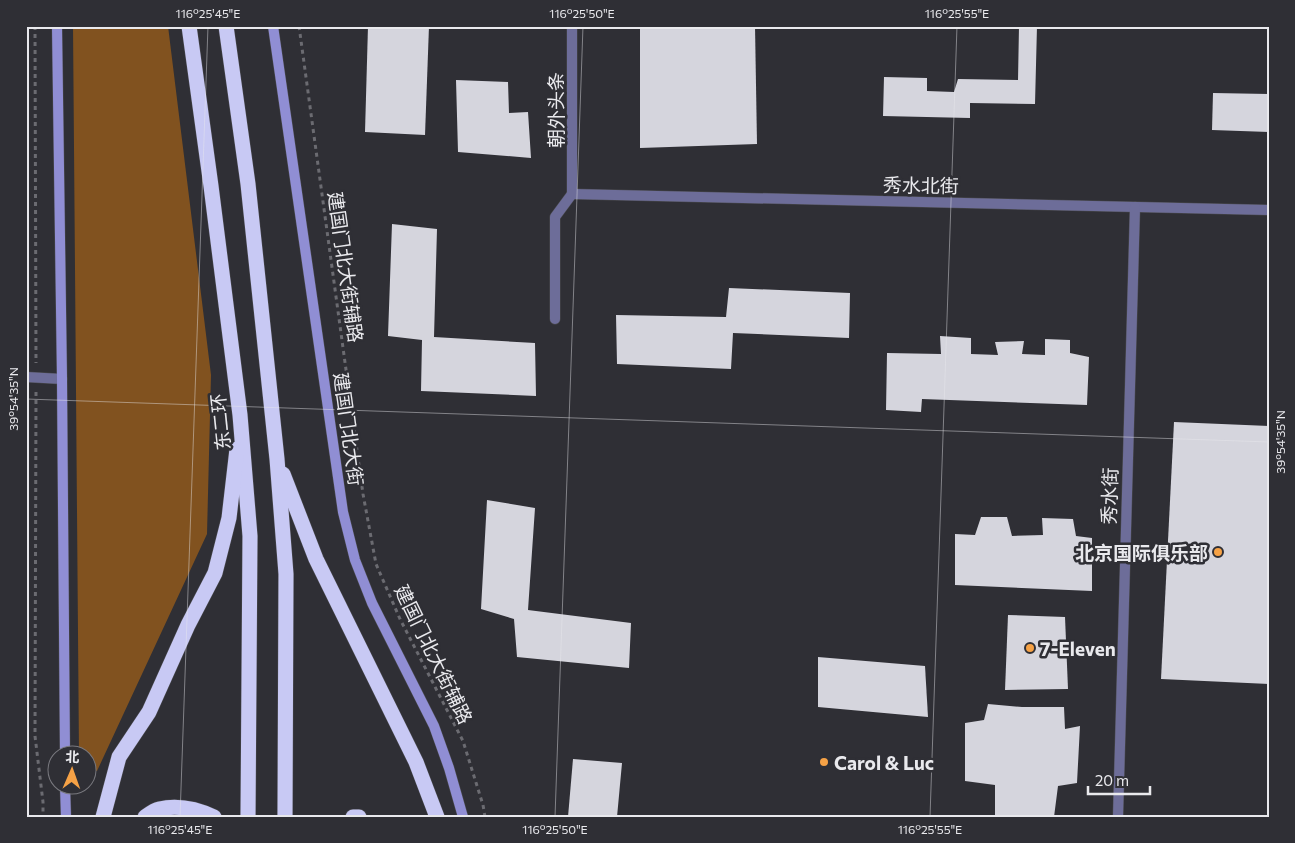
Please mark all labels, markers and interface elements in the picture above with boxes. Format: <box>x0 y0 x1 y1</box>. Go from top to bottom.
text: 116°25'45"E <box>176 6 240 20</box>
text: 116°25'50"E <box>549 6 615 20</box>
text: 116°25'55"E <box>925 6 989 20</box>
street label: 朝外头条 <box>544 72 567 148</box>
street label: 秀水北街 <box>883 173 959 197</box>
street label: 建国门北大街辅路 <box>324 190 368 344</box>
text: 39°54'35"N <box>6 367 20 431</box>
street label: 建国门北大街 <box>330 371 368 487</box>
street label: 东二环 <box>206 392 234 452</box>
text: 39°54'35"N <box>1273 410 1287 474</box>
street label: 秀水街 <box>1097 467 1121 525</box>
place label: 北京国际俱乐部 <box>1075 541 1208 564</box>
marker: 北京国际俱乐部 <box>1212 546 1224 558</box>
street label: 建国门北大街辅路 <box>390 581 478 727</box>
place label: 7-Eleven <box>1040 637 1116 660</box>
marker: 7-Eleven <box>1024 642 1036 654</box>
north arrow <box>48 746 98 796</box>
text: 北 <box>65 748 80 765</box>
place label: Carol & Luc <box>834 751 934 774</box>
marker: Carol & Luc <box>818 756 830 768</box>
scale bar <box>1088 763 1150 795</box>
text: 20 m <box>1095 771 1129 789</box>
text: 116°25'45"E <box>148 822 212 836</box>
text: 116°25'50"E <box>522 822 588 836</box>
text: 116°25'55"E <box>898 822 962 836</box>

